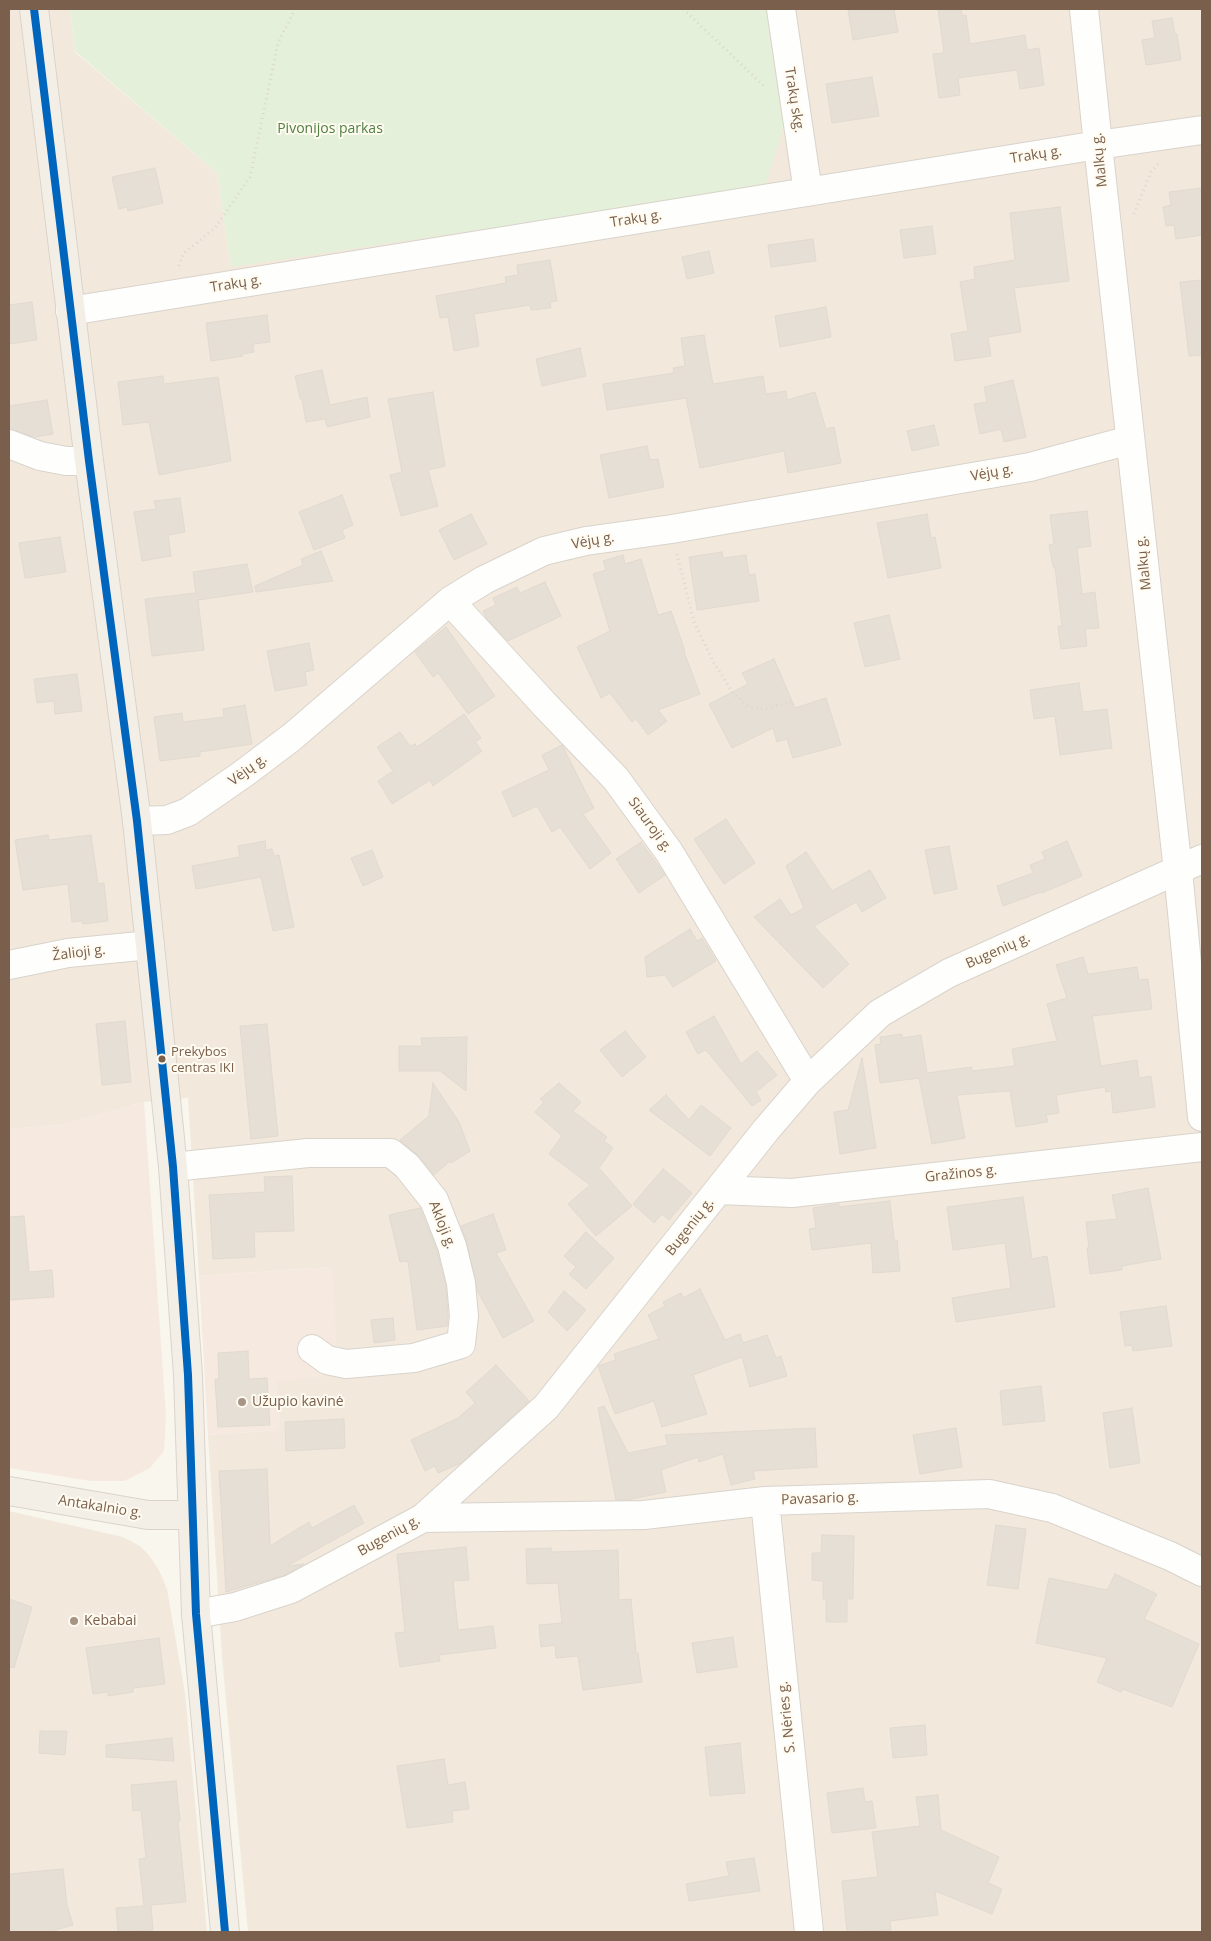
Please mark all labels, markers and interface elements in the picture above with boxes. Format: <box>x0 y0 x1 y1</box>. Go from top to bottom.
street label: Trakų skg. <box>781 66 807 134</box>
park label: Pivonijos parkas <box>277 121 383 137</box>
street label: Malkų g. <box>1089 132 1111 188</box>
street label: Trakų g. <box>1009 143 1063 167</box>
street label: Trakų g. <box>609 207 663 231</box>
street label: Trakų g. <box>209 272 263 296</box>
street label: Vėjų g. <box>969 461 1015 485</box>
street label: Vėjų g. <box>570 529 616 553</box>
street label: Malkų g. <box>1133 535 1155 591</box>
street label: Vėjų g. <box>226 750 270 790</box>
street label: Siauroji g. <box>624 794 676 856</box>
street label: Bugenių g. <box>963 929 1033 973</box>
street label: Žalioji g. <box>52 941 106 965</box>
place label: Prekybos centras IKI <box>171 1044 234 1075</box>
marker: Prekybos centras IKI <box>157 1054 167 1064</box>
street label: Gražinos g. <box>924 1162 998 1186</box>
street label: Bugenių g. <box>662 1195 718 1259</box>
street label: Akloji g. <box>425 1199 459 1251</box>
place label: Užupio kavinė <box>252 1394 344 1410</box>
marker: Užupio kavinė <box>236 1396 248 1408</box>
street label: Pavasario g. <box>781 1489 859 1509</box>
street label: Antakalnio g. <box>57 1492 143 1522</box>
street label: Bugenių g. <box>355 1512 423 1560</box>
place label: Kebabai <box>84 1613 137 1629</box>
marker: Kebabai <box>68 1615 80 1627</box>
street label: S. Nėries g. <box>775 1680 799 1754</box>

